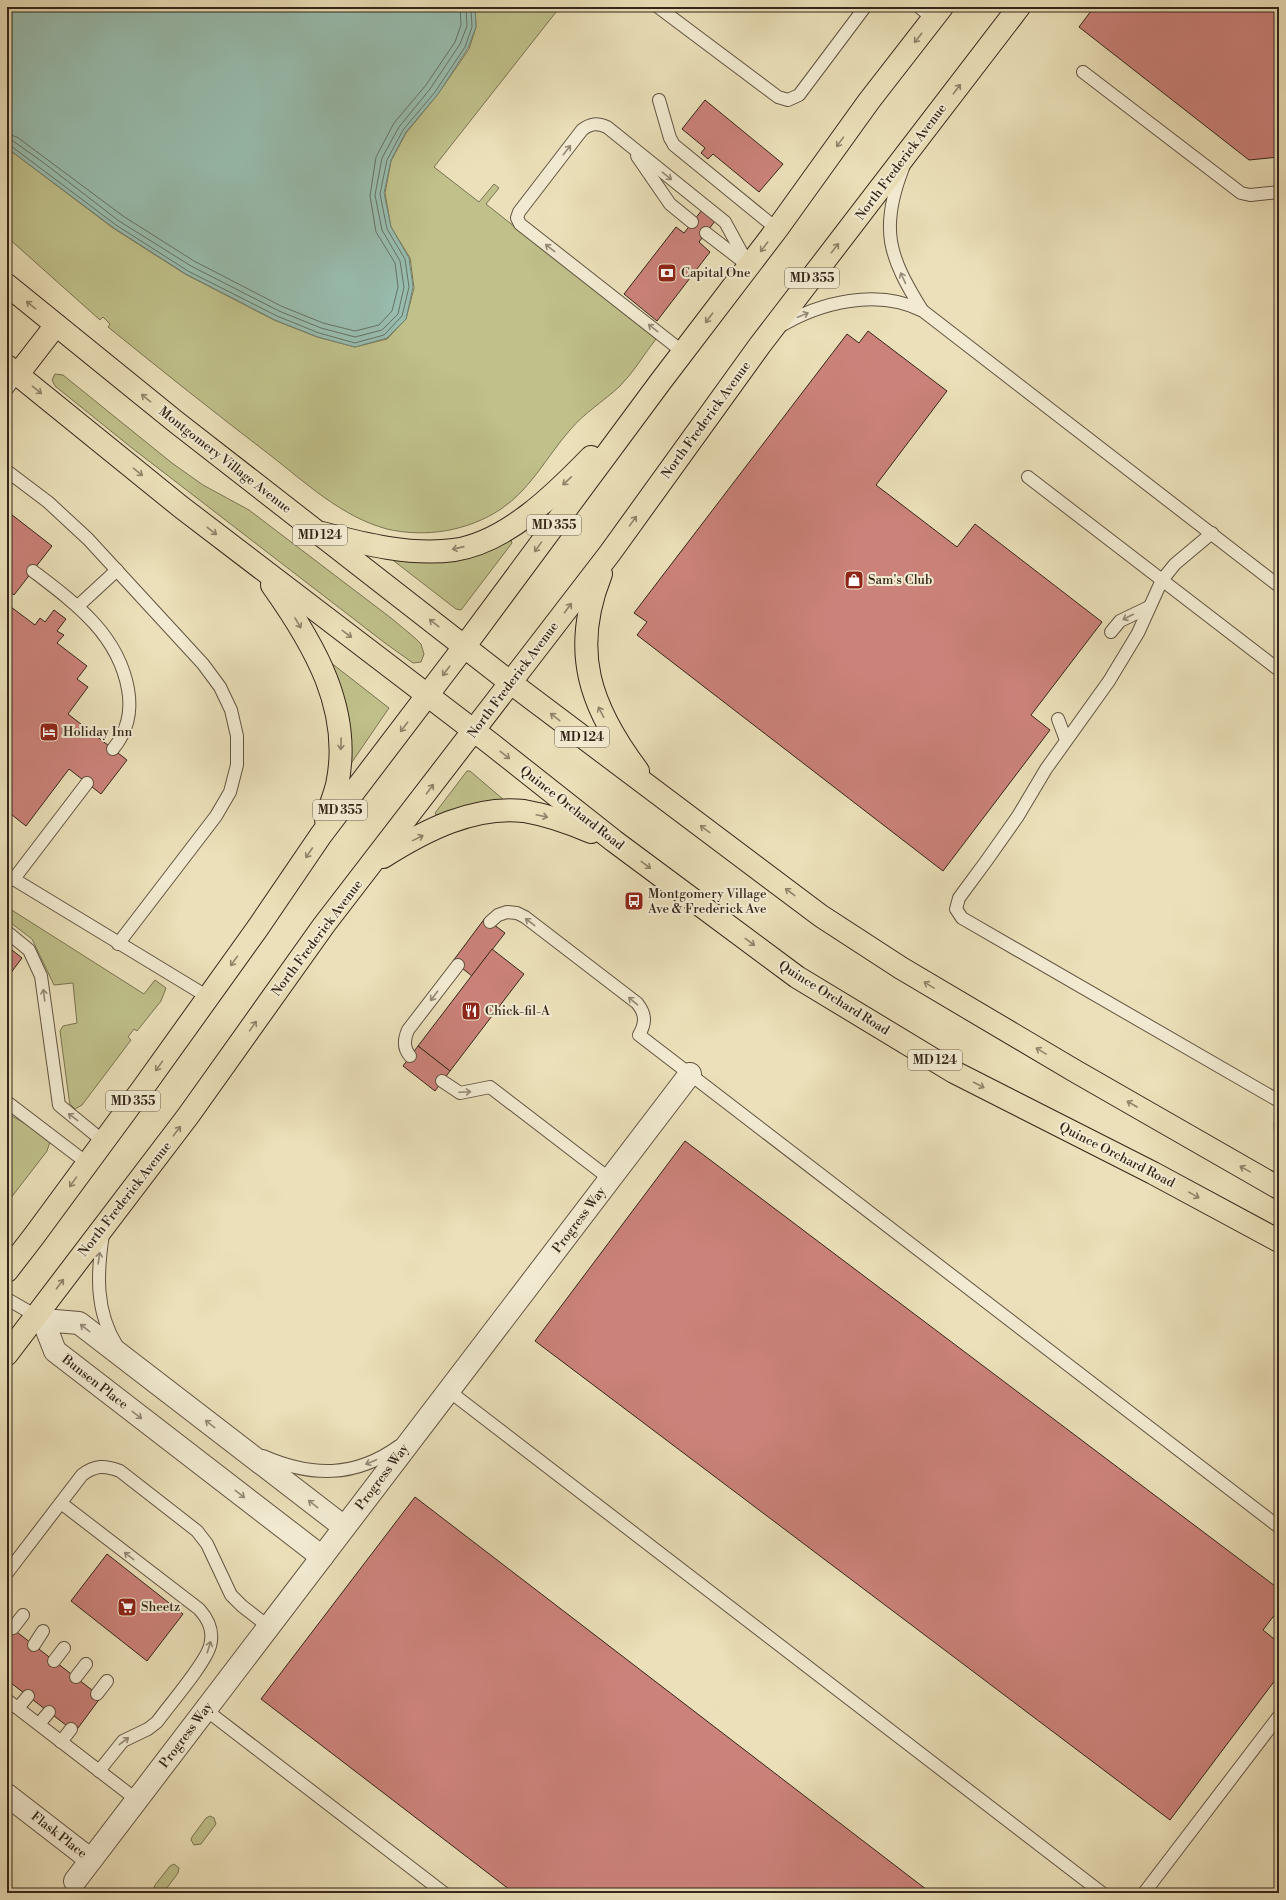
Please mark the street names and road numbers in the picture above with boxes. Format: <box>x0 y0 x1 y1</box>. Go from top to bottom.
street label: North Frederick Avenue <box>852 100 950 223</box>
road number: MD 355 <box>785 268 839 288</box>
street label: North Frederick Avenue <box>658 358 754 482</box>
street label: Montgomery Village Avenue <box>155 403 295 517</box>
road number: MD 355 <box>527 515 581 535</box>
road number: MD 124 <box>293 525 347 545</box>
street label: North Frederick Avenue <box>464 618 562 741</box>
road number: MD 124 <box>555 727 609 747</box>
street label: Quince Orchard Road <box>517 762 628 854</box>
road number: MD 355 <box>313 800 367 820</box>
street label: North Frederick Avenue <box>268 876 366 999</box>
street label: Quince Orchard Road <box>776 957 893 1039</box>
road number: MD 124 <box>908 1050 962 1070</box>
road number: MD 355 <box>106 1091 160 1111</box>
street label: Quince Orchard Road <box>1057 1119 1178 1191</box>
street label: North Frederick Avenue <box>75 1138 175 1260</box>
street label: Progress Way <box>549 1183 609 1256</box>
street label: Bunsen Place <box>58 1351 132 1413</box>
street label: Progress Way <box>352 1440 412 1513</box>
street label: Progress Way <box>156 1698 216 1771</box>
street label: Flask Place <box>28 1808 91 1862</box>

